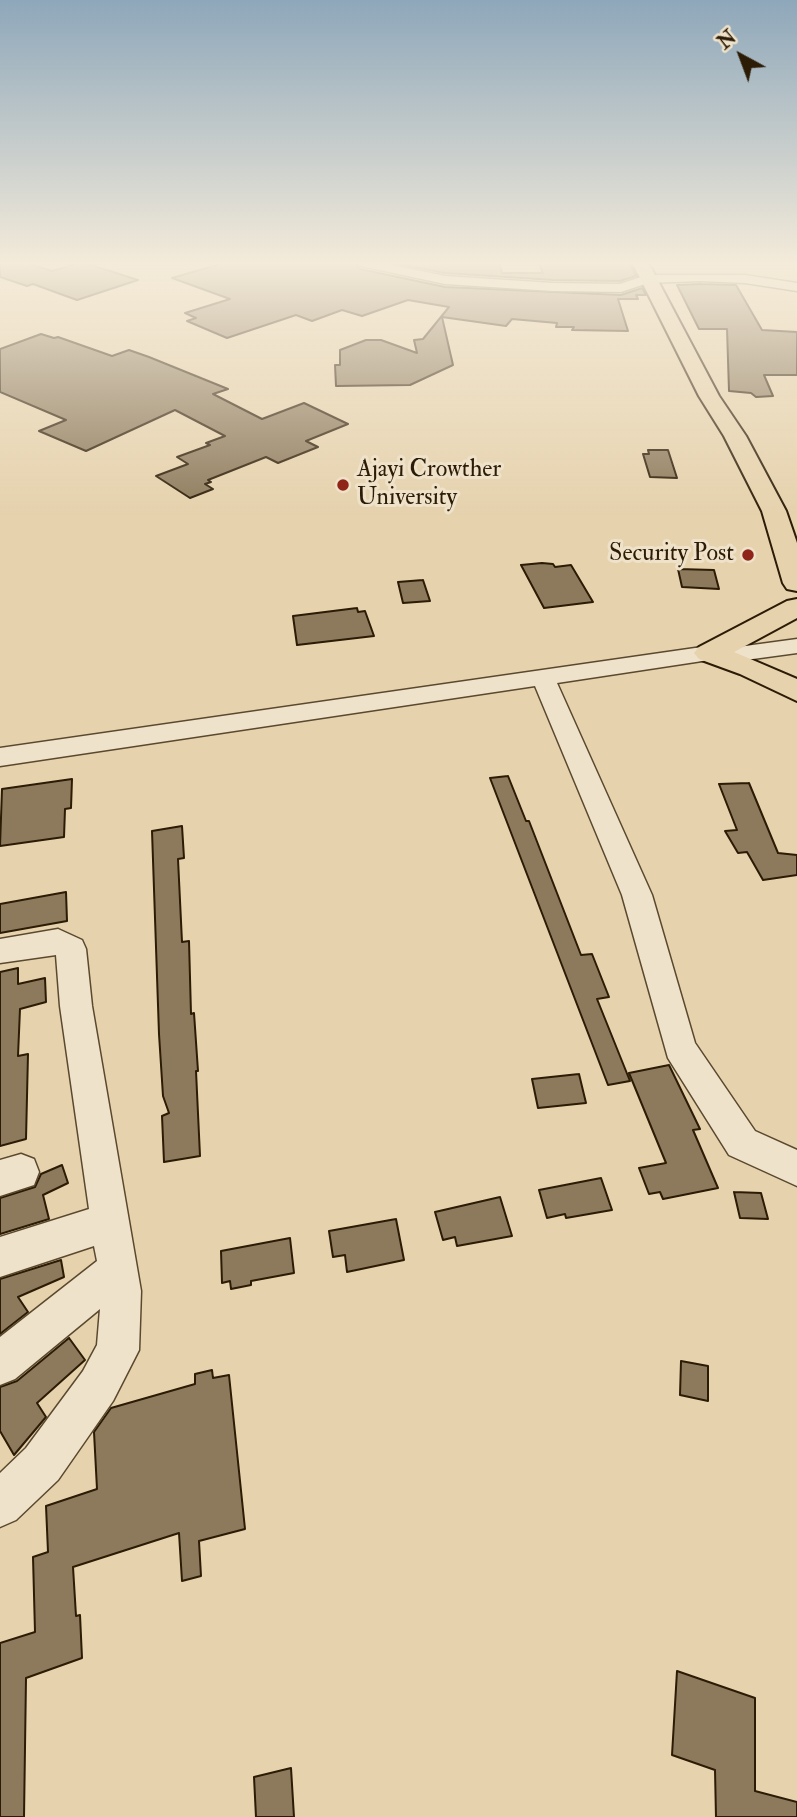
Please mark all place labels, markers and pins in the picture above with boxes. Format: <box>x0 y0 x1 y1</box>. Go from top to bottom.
place label: Ajayi Crowther University <box>357 457 501 513</box>
marker: Ajayi Crowther University <box>335 477 351 493</box>
place label: Security Post <box>609 541 734 569</box>
marker: Security Post <box>740 547 756 563</box>

